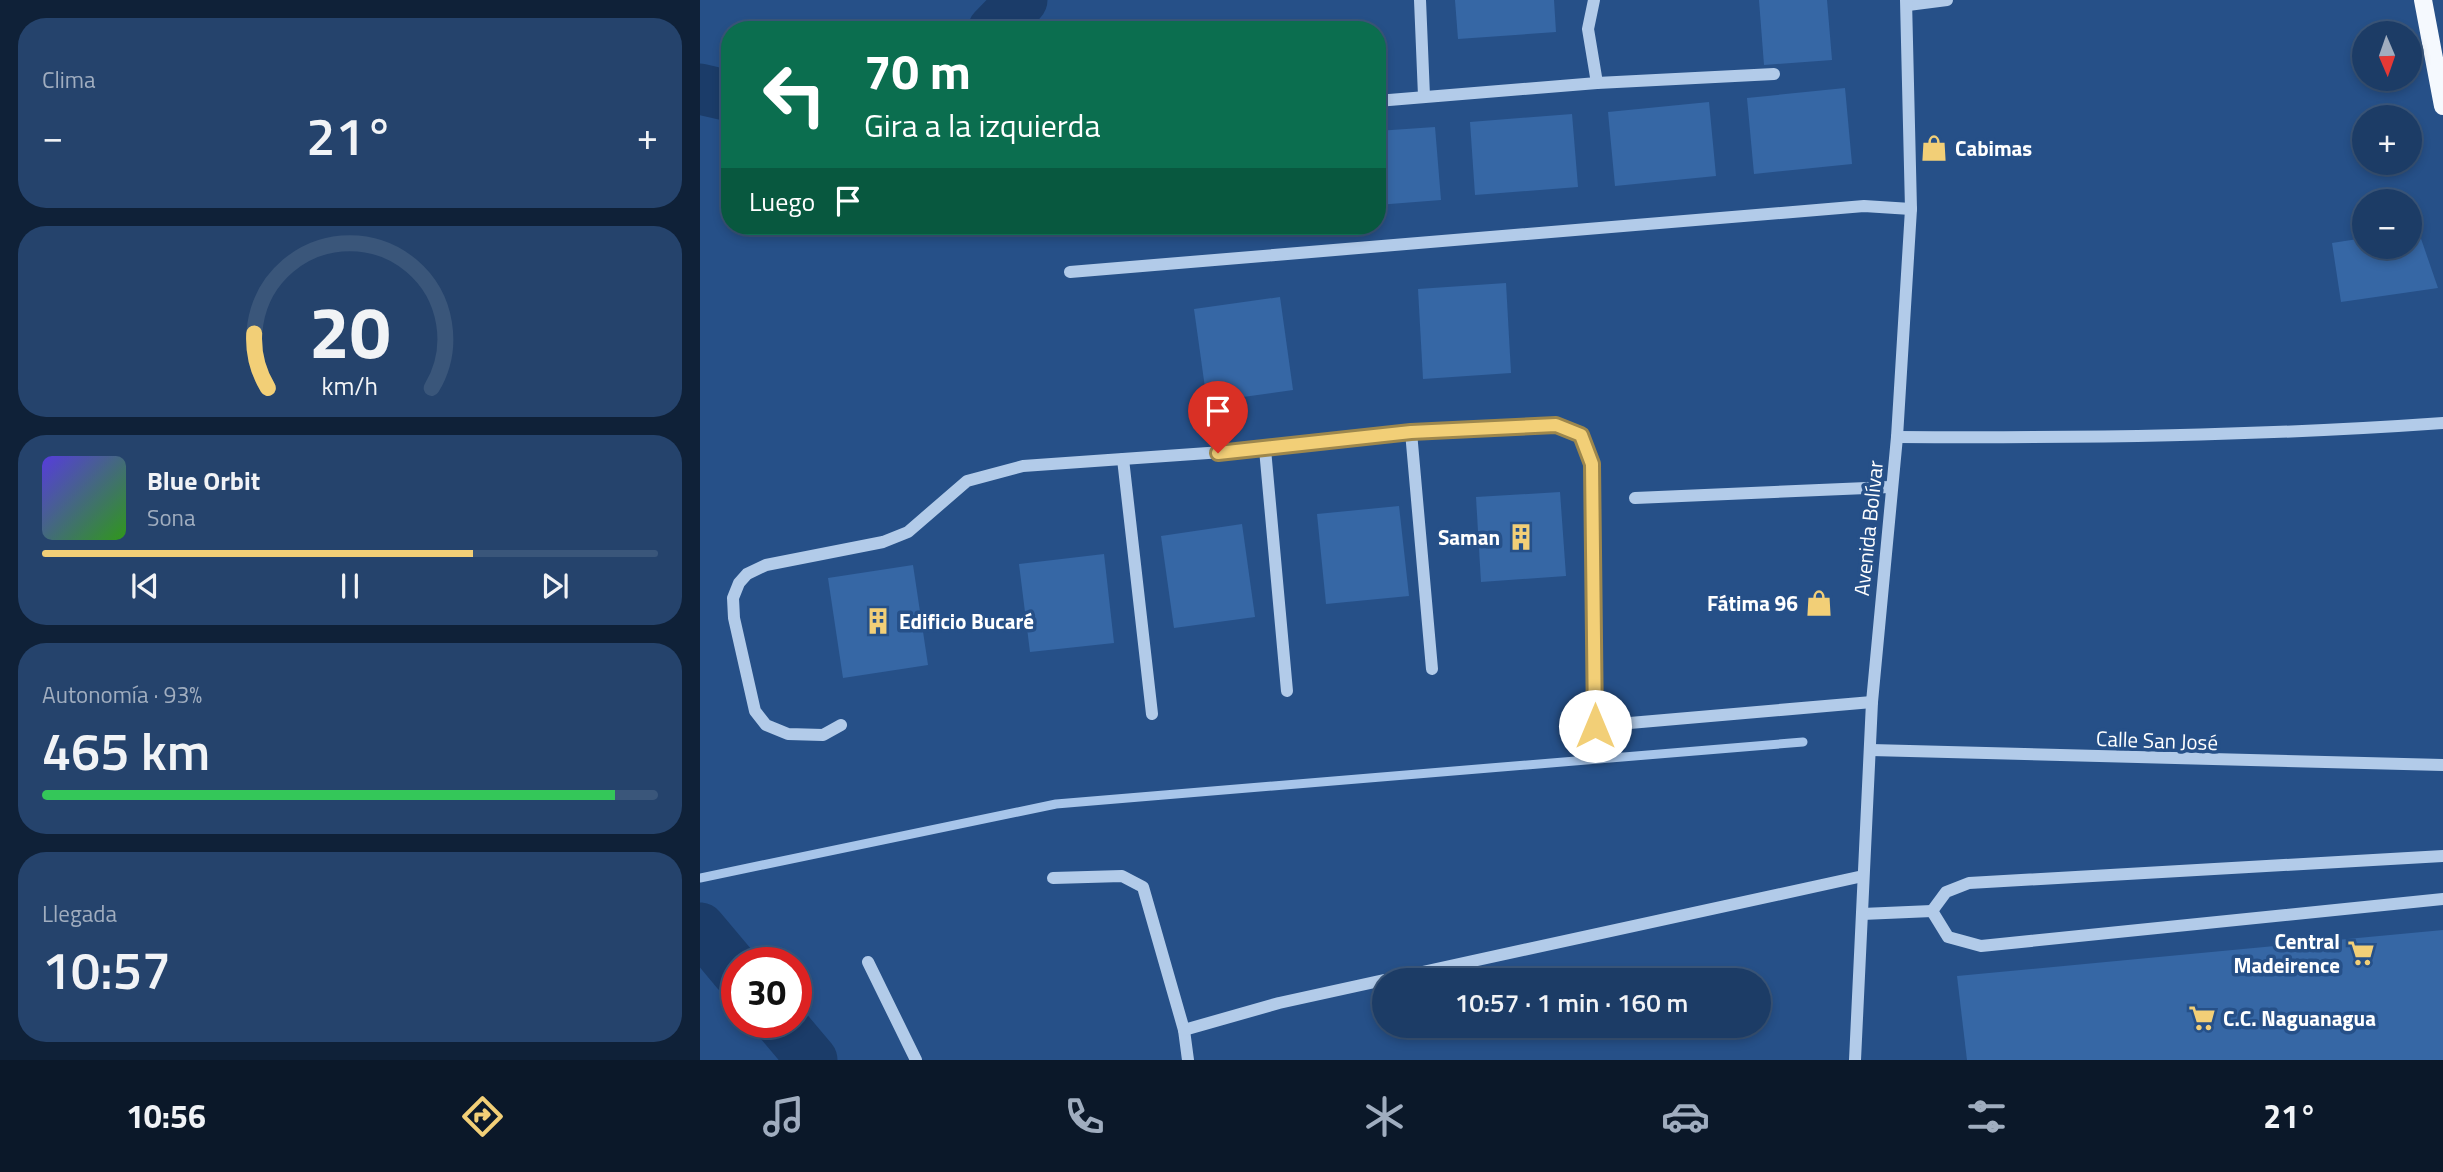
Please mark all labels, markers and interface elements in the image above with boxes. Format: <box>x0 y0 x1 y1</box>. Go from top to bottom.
north arrow <box>2352 21 2422 91</box>
map controls <box>2352 21 2422 259</box>
text: 70 m <box>864 33 971 108</box>
icon: left <box>749 49 840 140</box>
text: Clima <box>42 62 96 97</box>
text: 21° <box>306 96 394 175</box>
text: Gira a la izquierda <box>864 101 1100 149</box>
button: + <box>2352 105 2422 175</box>
text: − <box>42 107 63 165</box>
text: + <box>637 107 658 165</box>
place label: Cabimas <box>1955 132 2032 164</box>
shop icon: Cabimas <box>1919 133 1949 163</box>
text: Luego <box>749 182 815 221</box>
icon: arrive <box>829 182 867 220</box>
button: − <box>2352 189 2422 259</box>
text: 20 <box>309 276 391 386</box>
text: km/h <box>322 366 378 404</box>
pin <box>1188 381 1248 453</box>
icon: arrive <box>1199 392 1237 430</box>
street label: Avenida Bolívar <box>1845 459 1891 597</box>
text: Blue Orbit <box>147 461 260 500</box>
text: Sona <box>147 500 195 535</box>
place label: Saman <box>1438 521 1500 553</box>
building icon: Saman <box>1506 522 1536 552</box>
icon: previous <box>126 567 164 605</box>
icon: pause <box>331 567 369 605</box>
icon: next <box>536 567 574 605</box>
place label: Fátima 96 <box>1707 587 1798 619</box>
shop icon: Fátima 96 <box>1804 588 1834 618</box>
place label: Edificio Bucaré <box>899 605 1034 637</box>
building icon: Edificio Bucaré <box>863 606 893 636</box>
text: Autonomía · 93% <box>42 677 202 712</box>
position arrow <box>1558 689 1632 763</box>
text: 465 km <box>42 711 210 790</box>
street label: Calle San José <box>2095 722 2219 758</box>
text: Llegada <box>42 896 117 931</box>
place label: Central Madeirence <box>2233 925 2340 981</box>
text: 10:57 <box>42 930 171 1009</box>
supermarket icon: Central Madeirence <box>2346 938 2376 968</box>
speed limit sign: 30 <box>721 947 812 1038</box>
text: 10:57 · 1 min · 160 m <box>1455 983 1688 1022</box>
place label: C.C. Naguanagua <box>2223 1002 2376 1034</box>
supermarket icon: C.C. Naguanagua <box>2187 1003 2217 1033</box>
text: 10:56 <box>126 1092 206 1140</box>
icon: directions <box>458 1092 507 1141</box>
icon: music <box>759 1092 808 1141</box>
icon: phone <box>1060 1092 1109 1141</box>
icon: climate <box>1360 1092 1409 1141</box>
icon: car <box>1661 1092 1710 1141</box>
icon: filters <box>1962 1092 2011 1141</box>
text: 21° <box>2263 1092 2317 1140</box>

